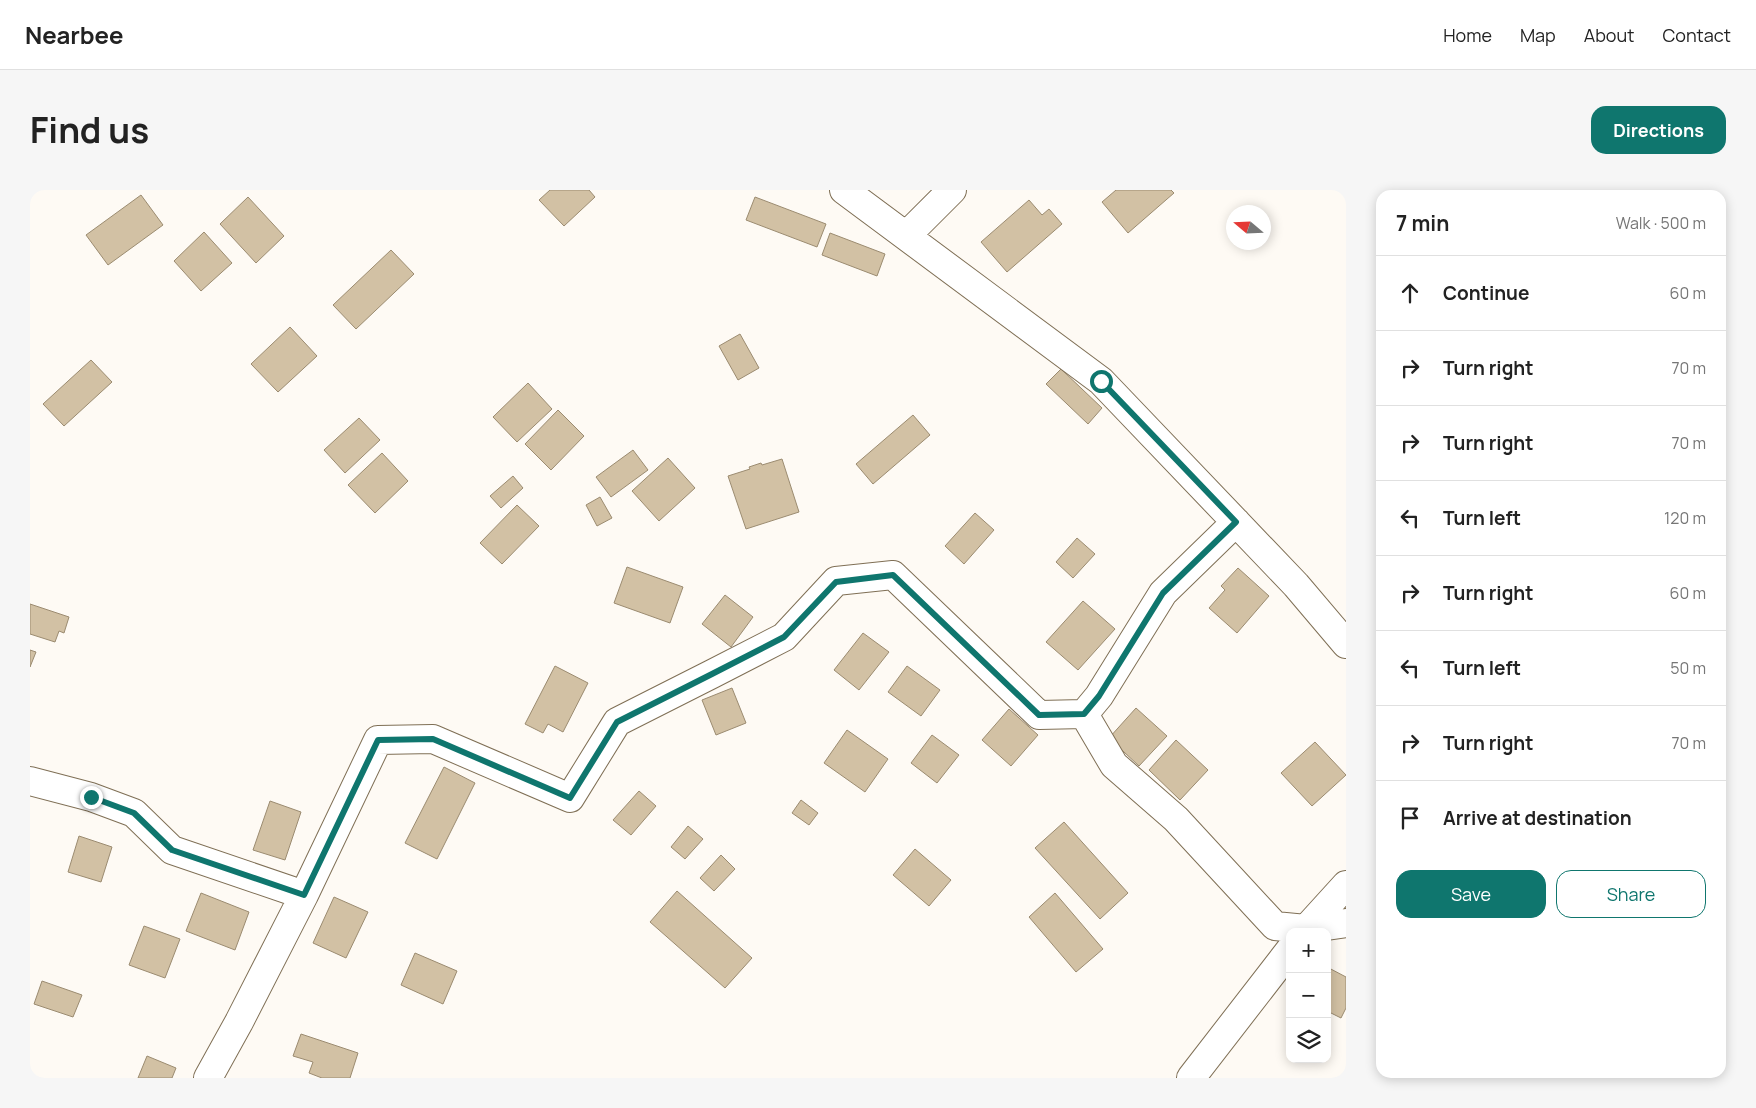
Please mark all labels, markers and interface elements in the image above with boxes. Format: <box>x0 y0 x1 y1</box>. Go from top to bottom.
text: Nearbee <box>25 18 124 51</box>
text: Home <box>1443 23 1492 47</box>
text: Map <box>1520 23 1556 47</box>
text: About <box>1584 23 1634 47</box>
text: Contact <box>1662 23 1731 47</box>
text: Find us <box>30 106 149 154</box>
button: Directions <box>1591 106 1726 154</box>
north arrow <box>1226 205 1271 250</box>
text: 7 min <box>1396 209 1449 237</box>
text: Walk · 500 m <box>1616 212 1706 234</box>
icon: ahead <box>1396 279 1424 307</box>
text: Continue <box>1443 280 1529 306</box>
text: 60 m <box>1670 282 1706 304</box>
icon: right <box>1396 354 1424 382</box>
text: Turn right <box>1443 355 1533 381</box>
text: 70 m <box>1671 357 1706 379</box>
route start <box>1090 370 1113 393</box>
icon: right <box>1396 429 1424 457</box>
text: Turn right <box>1443 430 1533 456</box>
text: 70 m <box>1671 432 1706 454</box>
icon: left <box>1396 504 1424 532</box>
text: Turn left <box>1443 505 1521 531</box>
text: 120 m <box>1664 507 1706 529</box>
icon: right <box>1396 579 1424 607</box>
text: Turn right <box>1443 580 1533 606</box>
text: 60 m <box>1670 582 1706 604</box>
icon: left <box>1396 654 1424 682</box>
text: Turn left <box>1443 655 1521 681</box>
text: 50 m <box>1670 657 1706 679</box>
icon: right <box>1396 729 1424 757</box>
text: Turn right <box>1443 730 1533 756</box>
text: 70 m <box>1671 732 1706 754</box>
route end <box>80 786 103 809</box>
icon: arrive <box>1396 804 1424 832</box>
text: Arrive at destination <box>1443 805 1632 831</box>
button: Save <box>1396 870 1546 918</box>
button: Share <box>1556 870 1706 918</box>
map controls <box>1286 928 1331 1063</box>
button: + <box>1286 928 1331 973</box>
button: − <box>1286 973 1331 1018</box>
button: layers <box>1286 1018 1331 1063</box>

